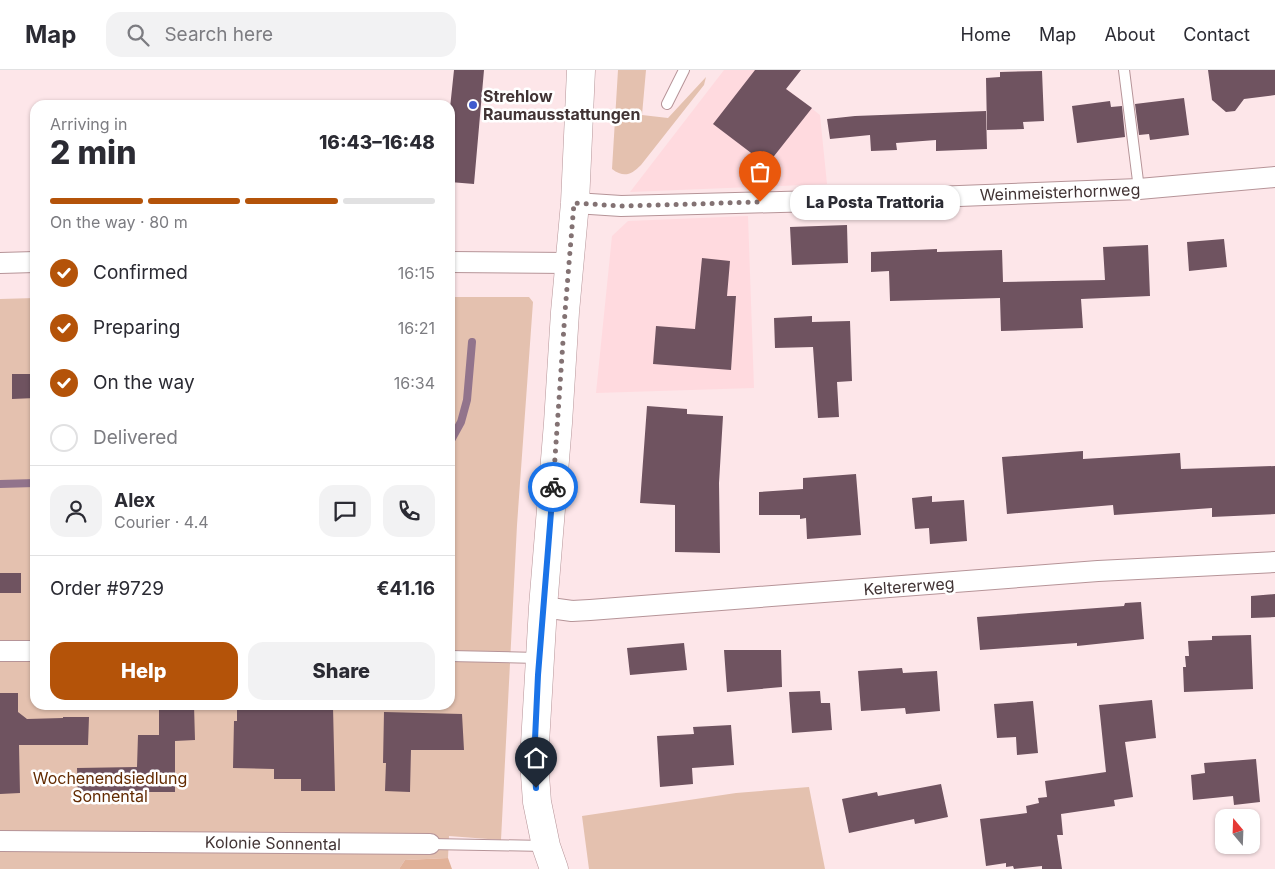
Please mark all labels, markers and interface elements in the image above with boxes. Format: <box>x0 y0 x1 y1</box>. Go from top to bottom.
search box <box>106 12 456 57</box>
text: Map <box>25 20 76 49</box>
icon: search <box>124 21 152 49</box>
text: Search here <box>164 23 273 46</box>
text: Home <box>961 24 1011 45</box>
text: Map <box>1039 24 1076 45</box>
text: About <box>1104 24 1155 45</box>
text: Contact <box>1183 24 1250 45</box>
place label: Strehlow Raumausstattungen <box>483 86 640 124</box>
marker: Strehlow Raumausstattungen <box>467 99 479 111</box>
text: Arriving in <box>50 114 127 134</box>
text: 16:43–16:48 <box>319 131 435 154</box>
text: 2 min <box>50 133 136 172</box>
pin <box>739 151 781 202</box>
icon: bag <box>746 158 774 186</box>
street label: Weinmeisterhornweg <box>979 179 1141 205</box>
callout: La Posta Trattoria <box>790 184 960 220</box>
text: La Posta Trattoria <box>806 192 944 212</box>
text: On the way · 80 m <box>50 212 188 232</box>
icon: check <box>50 259 78 287</box>
text: Confirmed <box>93 261 188 284</box>
text: 16:15 <box>398 263 435 283</box>
icon: check <box>50 314 78 342</box>
text: Preparing <box>93 316 180 339</box>
text: 16:21 <box>398 318 435 338</box>
icon: check <box>50 369 78 397</box>
text: On the way <box>93 371 195 394</box>
text: 16:34 <box>394 373 435 393</box>
text: Delivered <box>93 426 178 449</box>
courier <box>528 462 578 512</box>
icon: bike <box>539 473 567 501</box>
button: person <box>50 485 102 537</box>
button: chat <box>319 485 371 537</box>
button: phone <box>383 485 435 537</box>
text: Alex <box>114 489 155 512</box>
text: Courier · 4.4 <box>114 512 209 532</box>
street label: Keltererweg <box>863 573 955 599</box>
text: Order #9729 <box>50 577 164 600</box>
text: €41.16 <box>377 577 435 600</box>
button: Help <box>50 642 238 700</box>
button: Share <box>248 642 435 700</box>
pin <box>515 737 557 788</box>
icon: home <box>522 744 550 772</box>
park label: Wochenendsiedlung Sonnental <box>33 768 187 806</box>
north arrow <box>1215 809 1260 854</box>
map controls <box>1215 809 1260 854</box>
street label: Kolonie Sonnental <box>205 832 341 854</box>

